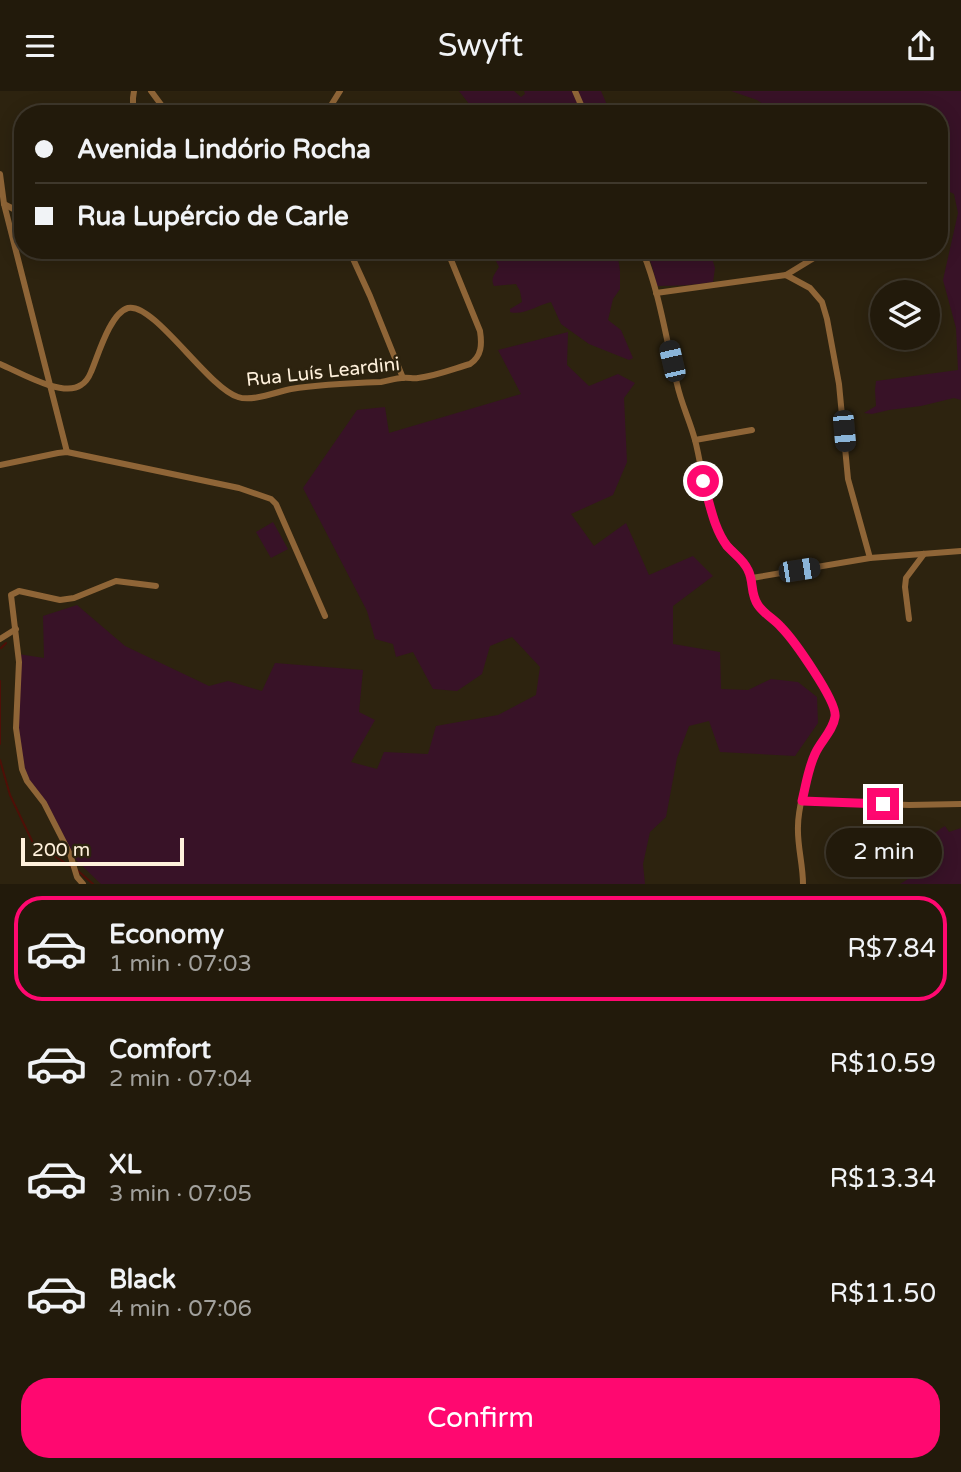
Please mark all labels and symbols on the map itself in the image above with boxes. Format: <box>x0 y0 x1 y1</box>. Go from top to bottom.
car <box>658 338 687 384</box>
street label: Rua Luís Leardini <box>245 353 401 391</box>
car <box>832 409 857 453</box>
route start <box>687 465 719 497</box>
car <box>777 556 822 584</box>
route end <box>867 788 899 820</box>
callout: 2 min <box>825 829 941 877</box>
scale bar <box>21 835 184 867</box>

